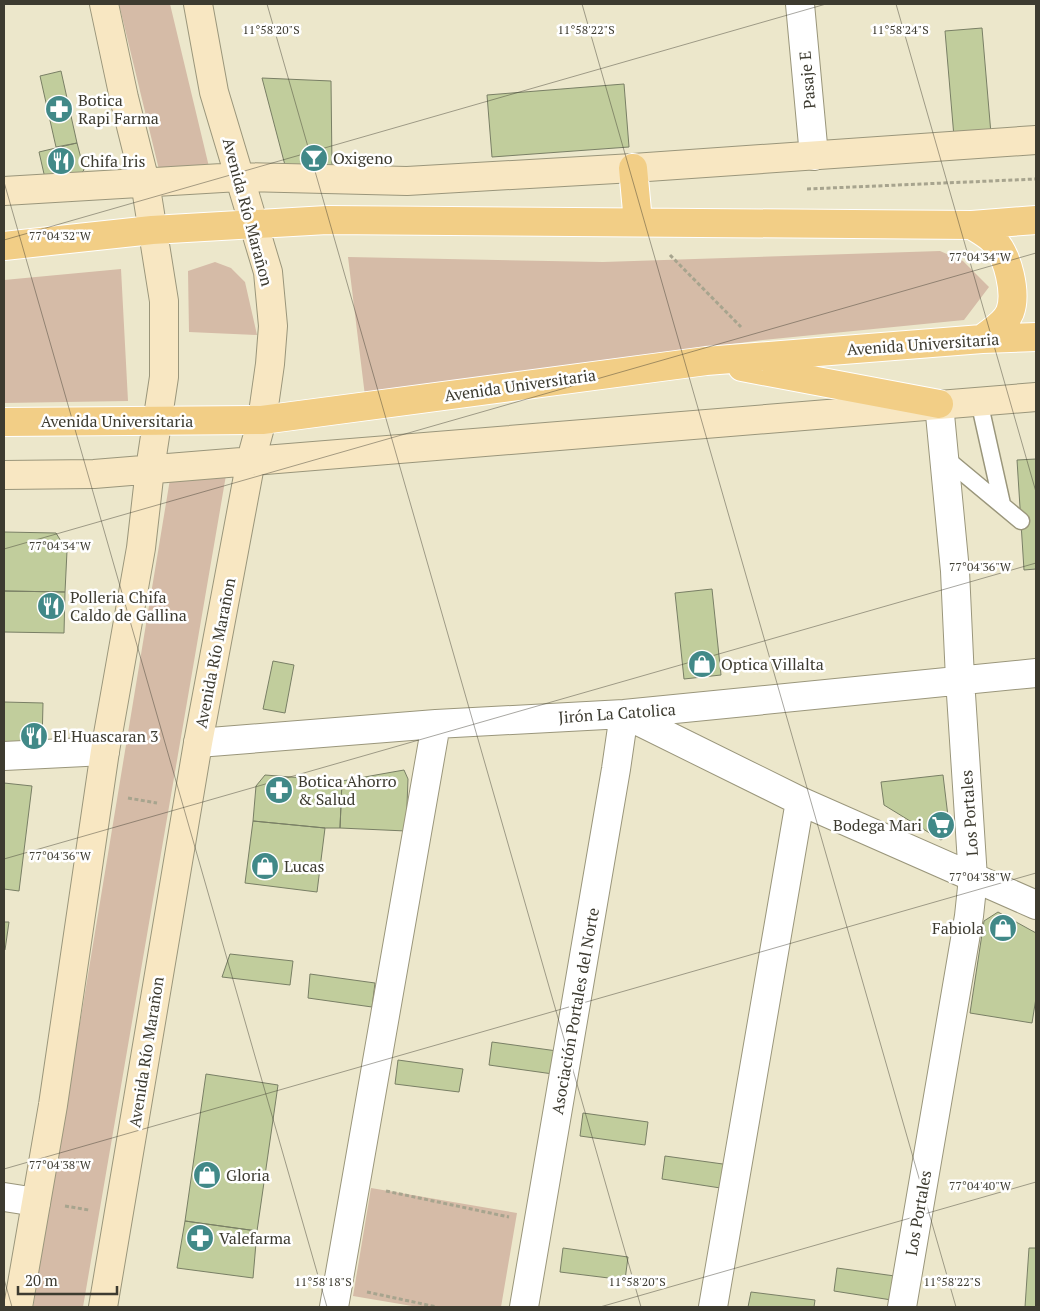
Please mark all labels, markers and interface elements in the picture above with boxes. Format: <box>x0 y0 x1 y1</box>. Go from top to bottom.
text: 11°58'20"S <box>242 22 300 37</box>
text: 11°58'22"S <box>557 22 615 37</box>
text: 11°58'24"S <box>871 22 929 37</box>
street label: Pasaje E <box>793 50 821 110</box>
place label: Botica Rapi Farma <box>78 89 159 129</box>
pharmacy icon: Botica Rapi Farma <box>44 94 74 124</box>
street label: Avenida Río Marañon <box>218 135 279 289</box>
bar icon: Oxigeno <box>299 143 329 173</box>
restaurant icon: Chifa Iris <box>46 146 76 176</box>
place label: Oxigeno <box>333 147 393 169</box>
place label: Chifa Iris <box>80 150 146 172</box>
text: 77°04'32"W <box>29 228 92 243</box>
text: 77°04'34"W <box>949 249 1012 264</box>
street label: Avenida Universitaria <box>846 328 1000 360</box>
street label: Avenida Universitaria <box>443 363 597 407</box>
street label: Avenida Universitaria <box>41 410 193 432</box>
text: 77°04'34"W <box>29 538 92 553</box>
text: 77°04'36"W <box>949 559 1012 574</box>
street label: Avenida Río Marañon <box>190 576 240 730</box>
place label: Polleria Chifa Caldo de Gallina <box>70 586 187 626</box>
restaurant icon: Polleria Chifa Caldo de Gallina <box>36 591 66 621</box>
shop icon: Optica Villalta <box>687 649 717 679</box>
place label: Optica Villalta <box>721 653 824 675</box>
street label: Jirón La Catolica <box>558 698 676 728</box>
restaurant icon: El Huascaran 3 <box>19 721 49 751</box>
place label: El Huascaran 3 <box>53 725 159 747</box>
street label: Los Portales <box>955 769 983 857</box>
place label: Botica Ahorro & Salud <box>298 770 397 810</box>
pharmacy icon: Botica Ahorro & Salud <box>264 775 294 805</box>
supermarket icon: Bodega Mari <box>926 810 956 840</box>
place label: Bodega Mari <box>833 814 922 836</box>
text: 77°04'36"W <box>29 848 92 863</box>
shop icon: Lucas <box>250 851 280 881</box>
place label: Lucas <box>284 855 325 877</box>
text: 77°04'38"W <box>949 869 1012 884</box>
street label: Asociación Portales del Norte <box>546 906 604 1116</box>
shop icon: Fabiola <box>988 913 1018 943</box>
place label: Fabiola <box>932 917 984 939</box>
street label: Avenida Río Marañon <box>123 974 169 1129</box>
text: 77°04'38"W <box>29 1157 92 1172</box>
shop icon: Gloria <box>192 1160 222 1190</box>
place label: Gloria <box>226 1164 270 1186</box>
street label: Los Portales <box>900 1169 936 1257</box>
text: 77°04'40"W <box>949 1178 1012 1193</box>
pharmacy icon: Valefarma <box>185 1223 215 1253</box>
place label: Valefarma <box>219 1227 291 1249</box>
scale bar <box>18 1264 116 1296</box>
text: 20 m <box>25 1270 58 1290</box>
text: 11°58'18"S <box>294 1274 352 1289</box>
text: 11°58'20"S <box>608 1274 666 1289</box>
text: 11°58'22"S <box>923 1274 981 1289</box>

